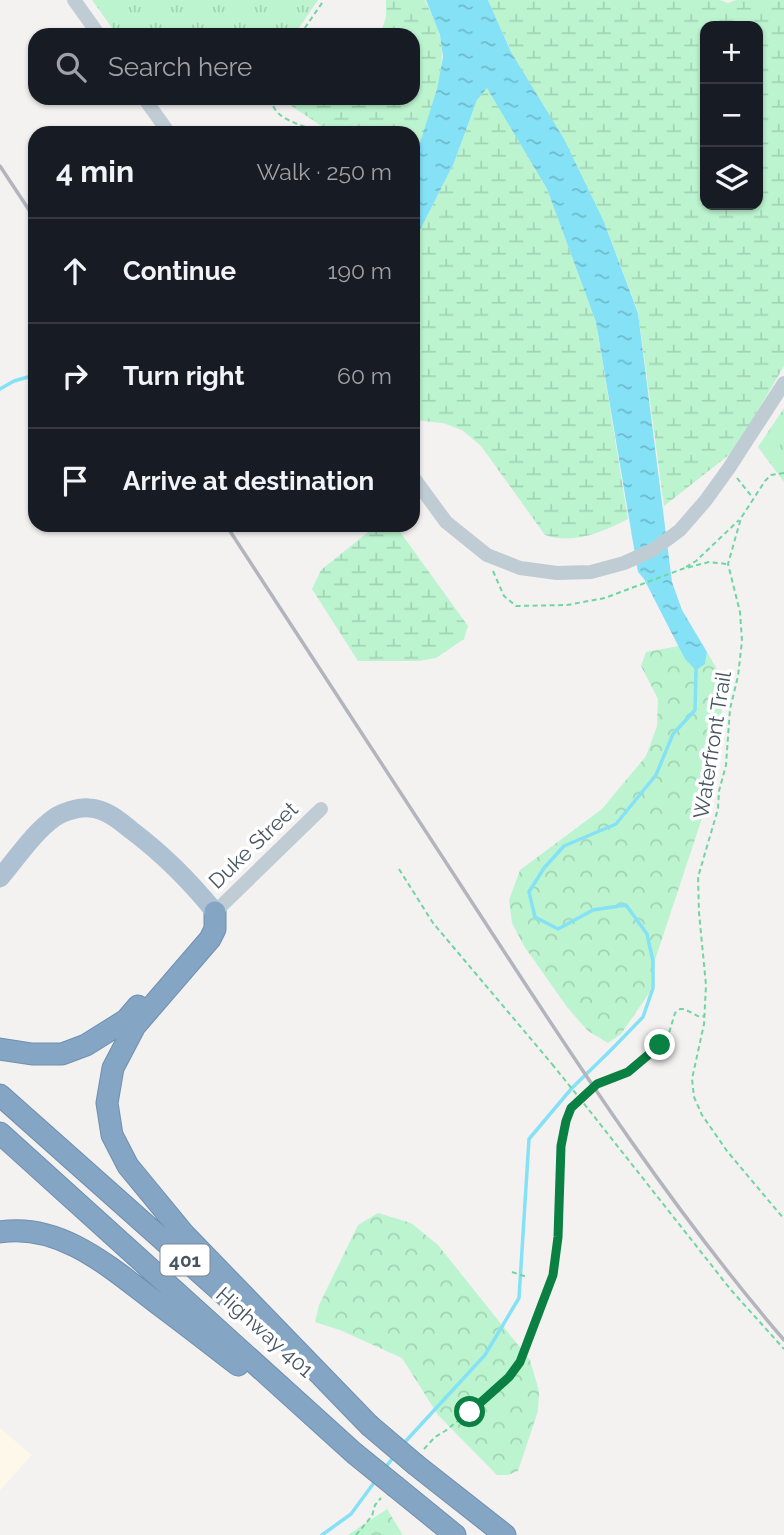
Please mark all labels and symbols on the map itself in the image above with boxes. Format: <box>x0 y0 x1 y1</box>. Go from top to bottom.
street label: Waterfront Trail <box>688 669 736 821</box>
street label: Duke Street <box>203 796 303 894</box>
route end <box>644 1029 675 1060</box>
road number: 401 <box>160 1244 210 1276</box>
street label: Highway 401 <box>211 1282 319 1382</box>
route start <box>454 1396 485 1427</box>

